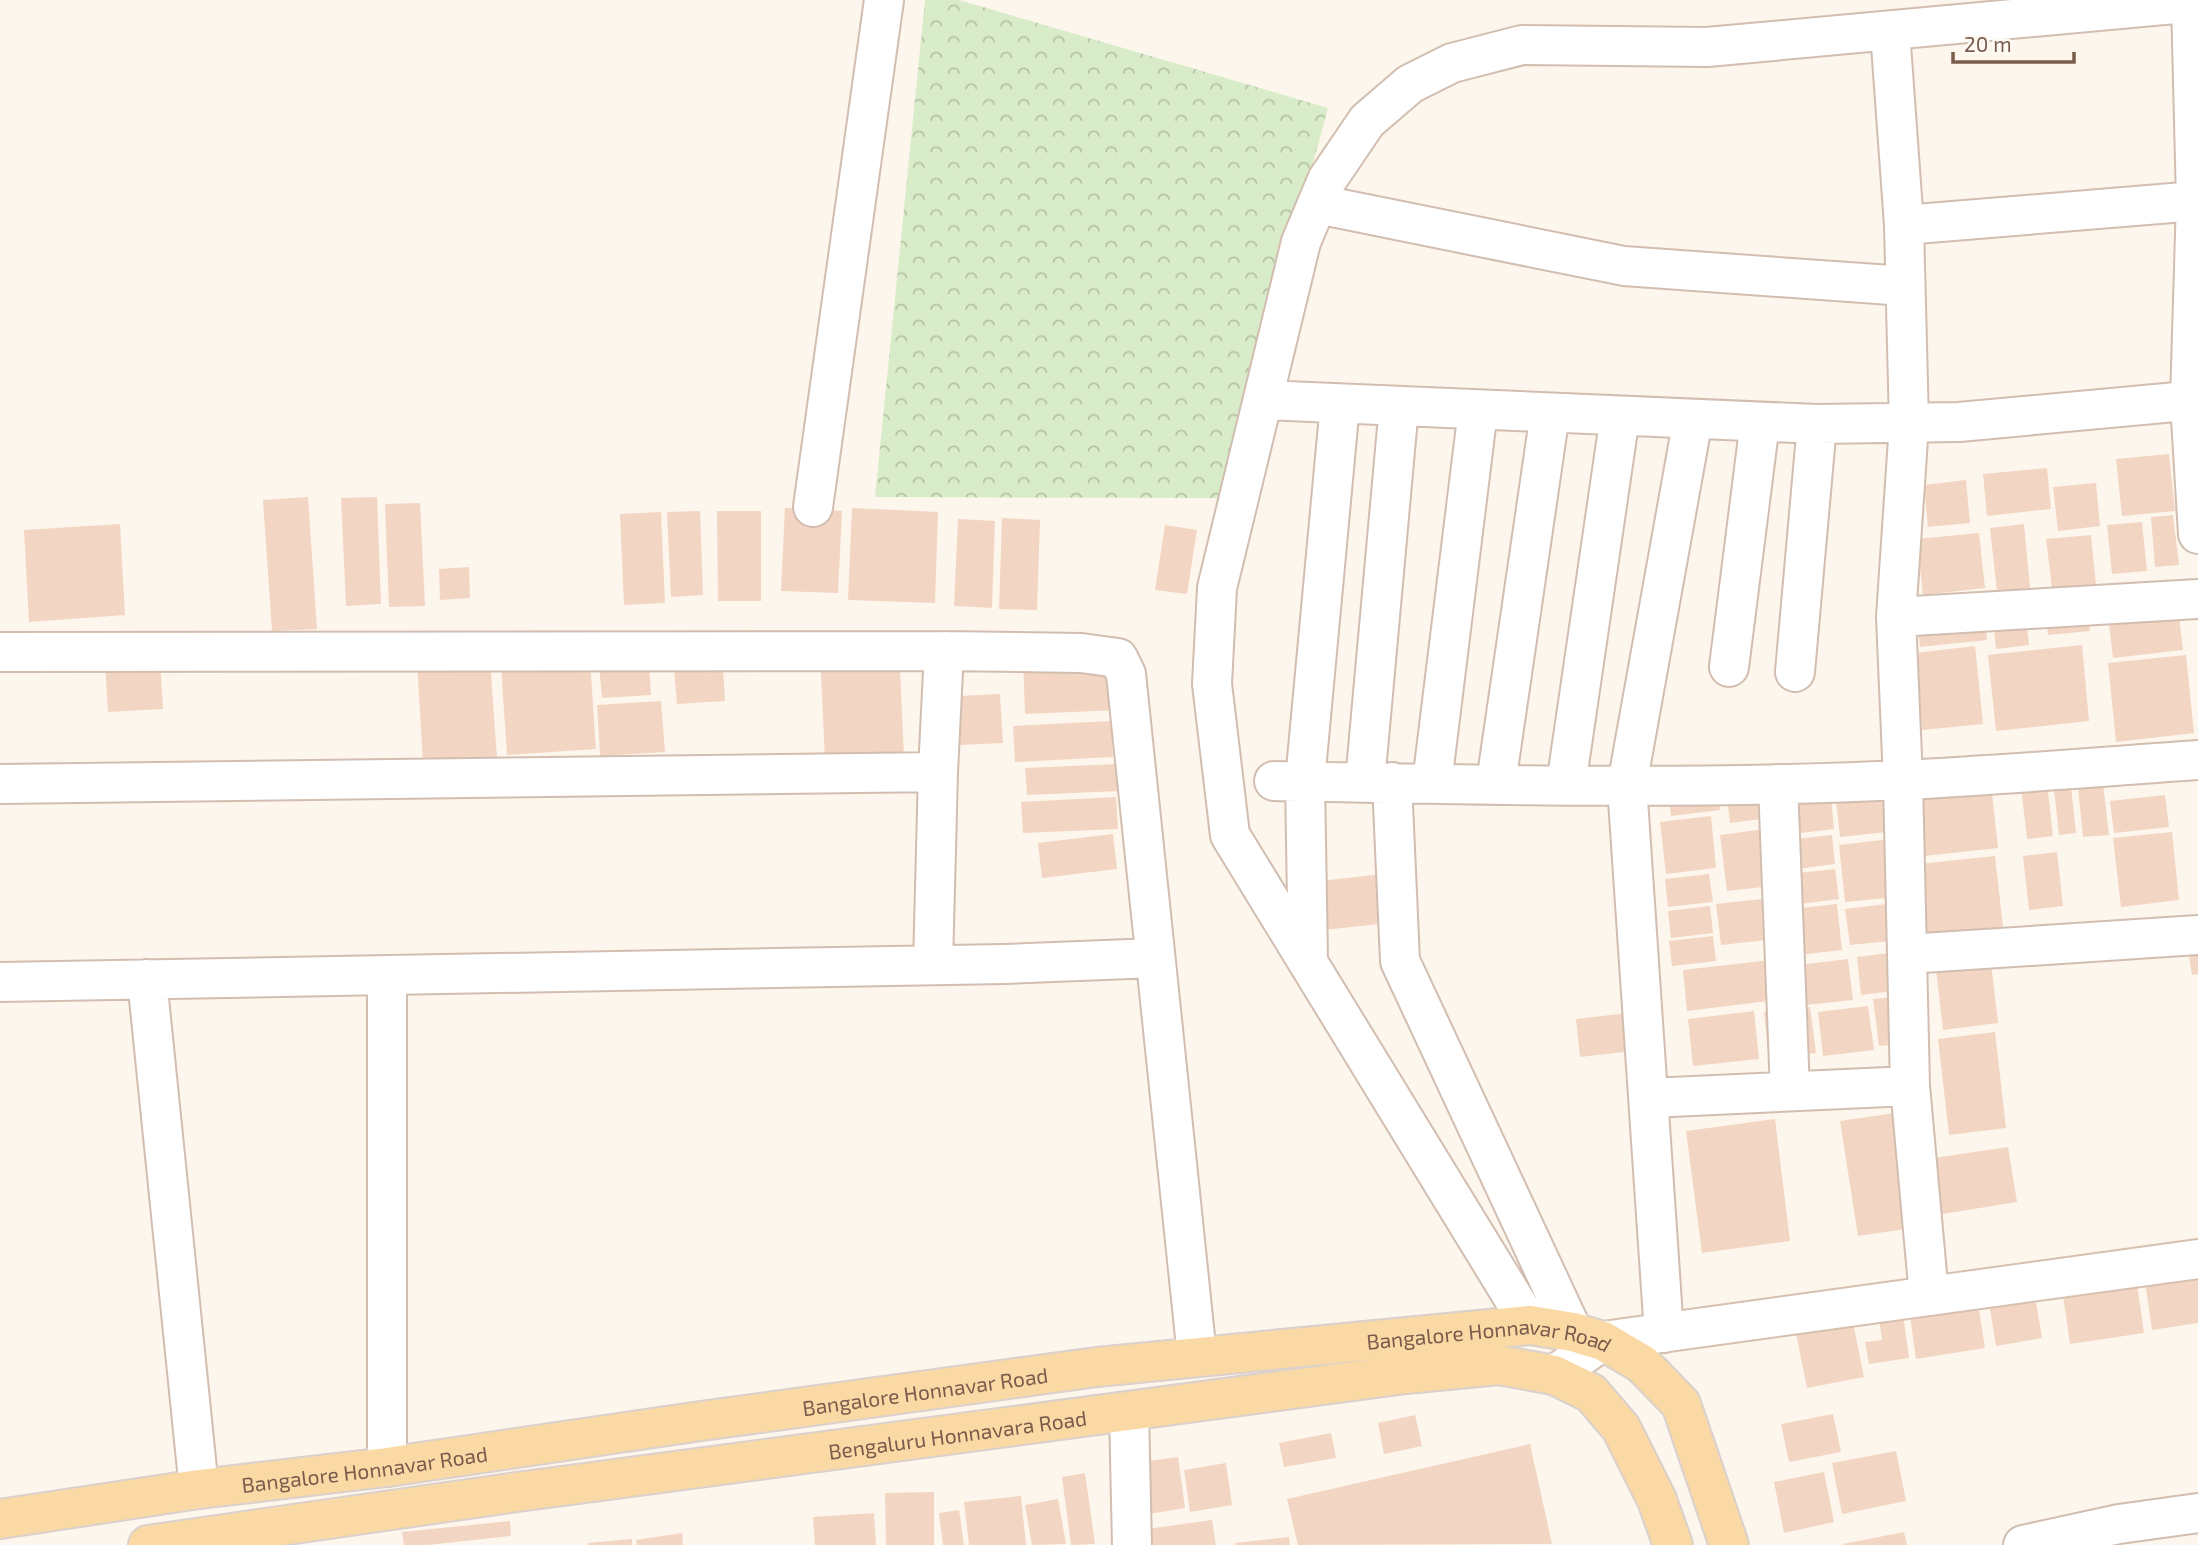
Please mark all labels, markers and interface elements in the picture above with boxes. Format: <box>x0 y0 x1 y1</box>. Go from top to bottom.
scale bar <box>1953 21 2074 65</box>
text: 20 m <box>1964 31 2012 56</box>
street label: Bangalore Honnavar Road <box>1365 1313 1617 1356</box>
street label: Bangalore Honnavar Road <box>801 1361 1049 1420</box>
street label: Bengaluru Honnavara Road <box>827 1404 1088 1463</box>
street label: Bangalore Honnavar Road <box>240 1440 489 1496</box>

